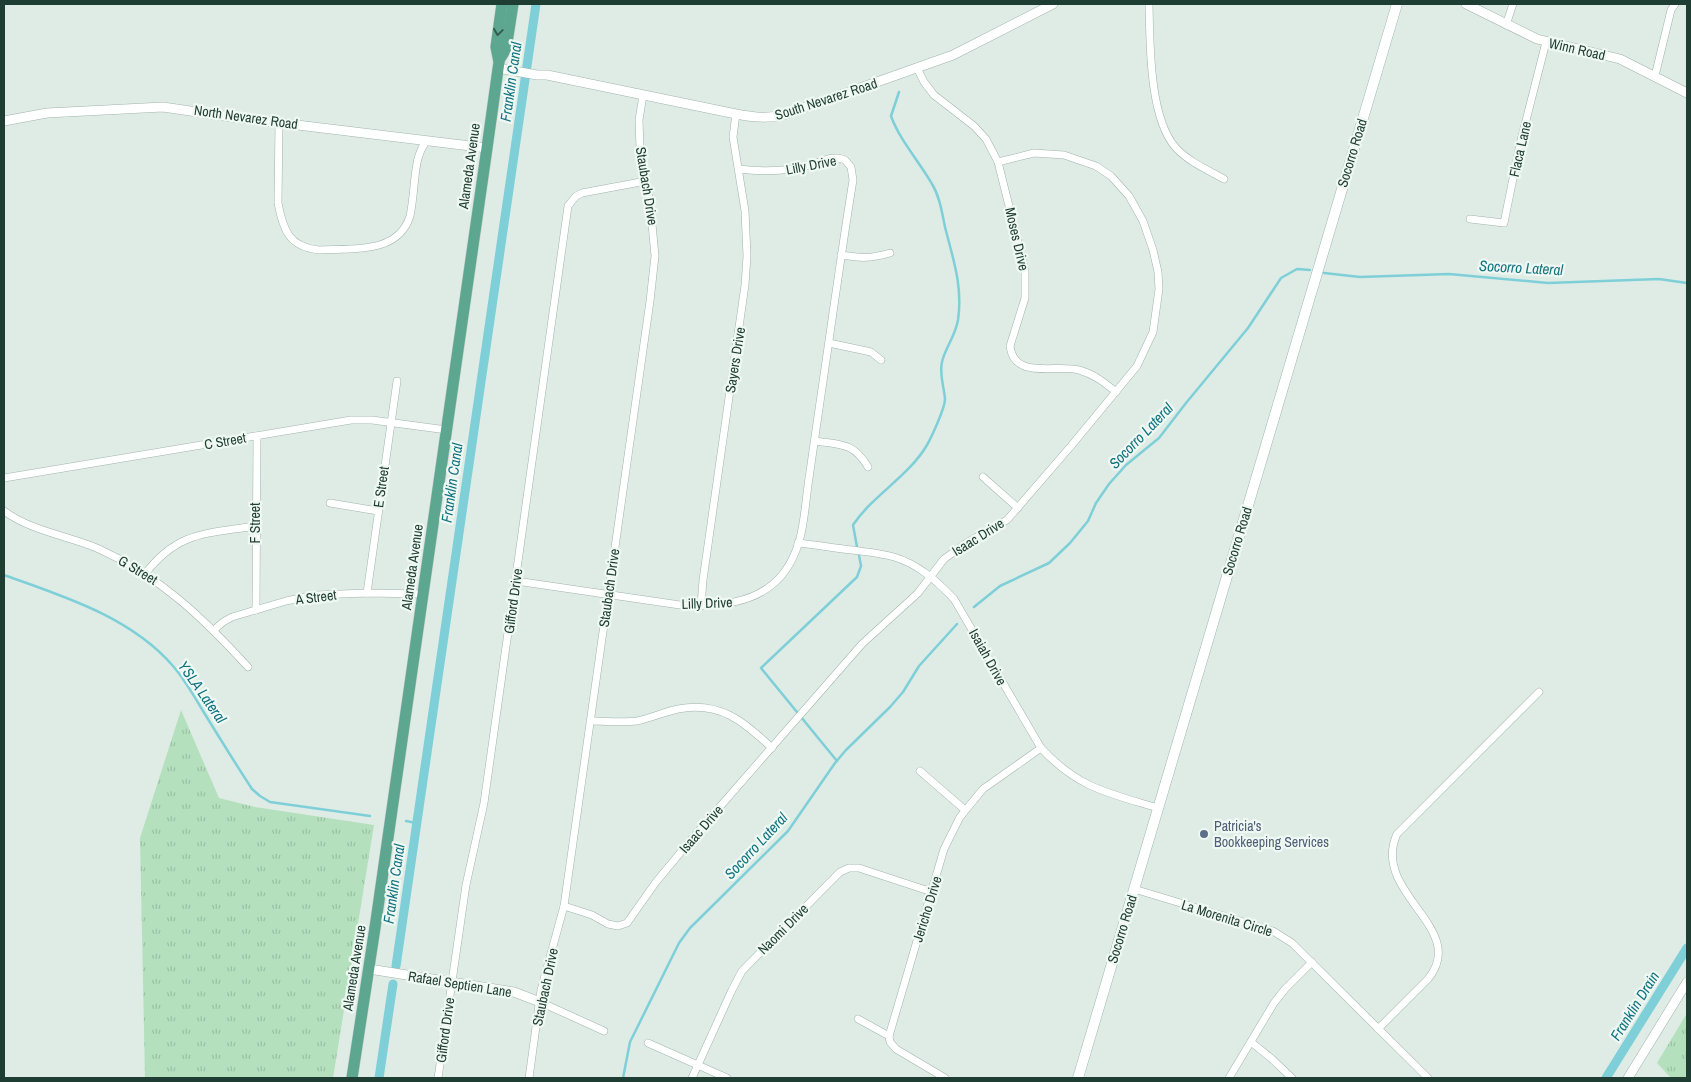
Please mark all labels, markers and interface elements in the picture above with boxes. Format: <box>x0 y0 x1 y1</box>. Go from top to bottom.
one-way arrow <box>493 28 504 36</box>
street label: Winn Road <box>1547 34 1607 64</box>
water label: Franklin Canal <box>495 41 527 123</box>
street label: South Nevarez Road <box>773 74 879 124</box>
street label: North Nevarez Road <box>193 101 299 133</box>
street label: Socorro Road <box>1333 117 1371 189</box>
street label: Flaca Lane <box>1505 119 1535 179</box>
street label: Alameda Avenue <box>454 122 484 211</box>
street label: Staubach Drive <box>632 146 662 226</box>
street label: Lilly Drive <box>784 151 838 179</box>
street label: Moses Drive <box>1001 206 1033 272</box>
water label: Socorro Lateral <box>1478 255 1564 280</box>
street label: Sayers Drive <box>721 326 749 394</box>
water label: Socorro Lateral <box>1104 398 1178 473</box>
street label: C Street <box>203 428 247 454</box>
water label: Franklin Canal <box>436 442 468 524</box>
street label: E Street <box>369 465 393 509</box>
street label: F Street <box>246 503 264 543</box>
street label: Socorro Road <box>1218 505 1256 577</box>
street label: Isaac Drive <box>949 514 1007 560</box>
street label: Alameda Avenue <box>397 523 427 612</box>
street label: Staubach Drive <box>595 548 623 628</box>
street label: G Street <box>115 551 161 589</box>
street label: Gifford Drive <box>500 567 526 635</box>
street label: A Street <box>294 586 337 609</box>
street label: Lilly Drive <box>681 593 733 613</box>
street label: Isaiah Drive <box>965 626 1011 688</box>
water label: YSLA Lateral <box>173 656 232 727</box>
street label: Isaac Drive <box>675 801 727 857</box>
water label: Socorro Lateral <box>719 808 792 884</box>
place label: Patricia's Bookkeeping Services <box>1214 817 1329 851</box>
marker: Patricia's Bookkeeping Services <box>1198 828 1210 840</box>
water label: Franklin Canal <box>378 843 410 925</box>
street label: Jericho Drive <box>908 874 946 944</box>
street label: Socorro Road <box>1103 893 1141 965</box>
street label: La Morenita Circle <box>1179 896 1275 940</box>
street label: Naomi Drive <box>754 900 812 958</box>
street label: Alameda Avenue <box>338 924 370 1013</box>
street label: Staubach Drive <box>528 946 562 1028</box>
street label: Rafael Septien Lane <box>407 967 513 1001</box>
water label: Franklin Drain <box>1605 967 1664 1044</box>
street label: Gifford Drive <box>432 996 458 1064</box>

